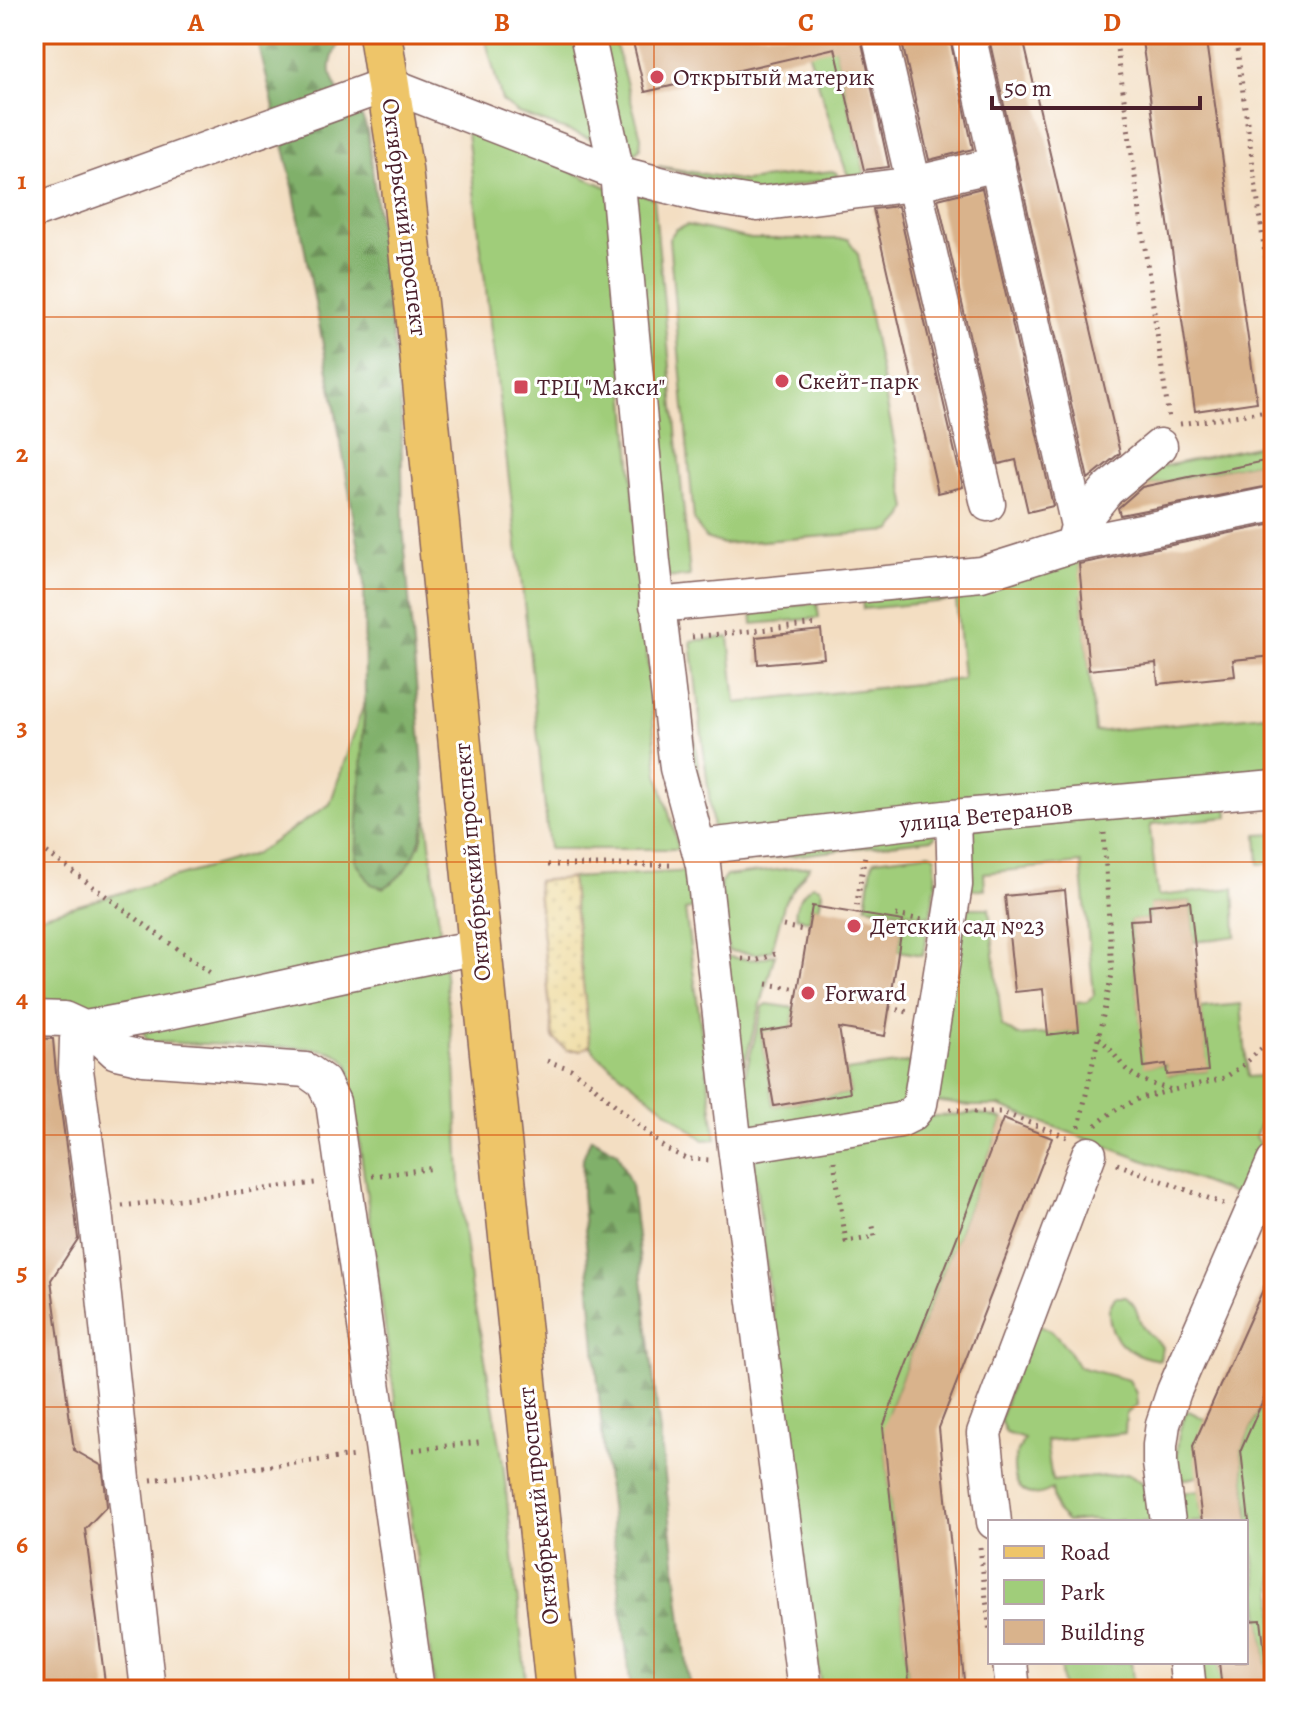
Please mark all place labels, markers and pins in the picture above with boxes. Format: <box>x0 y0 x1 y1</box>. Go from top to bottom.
place label: Открытый материк <box>673 61 875 93</box>
marker: Открытый материк <box>648 68 666 86</box>
place label: Скейт-парк <box>798 365 919 397</box>
place label: ТРЦ "Макси" <box>537 371 665 403</box>
marker: Скейт-парк <box>773 372 791 390</box>
marker: ТРЦ "Макси" <box>512 378 530 396</box>
place label: Детский сад №23 <box>870 910 1045 942</box>
marker: Детский сад №23 <box>845 917 863 935</box>
place label: Forward <box>824 977 906 1009</box>
marker: Forward <box>799 984 817 1002</box>

